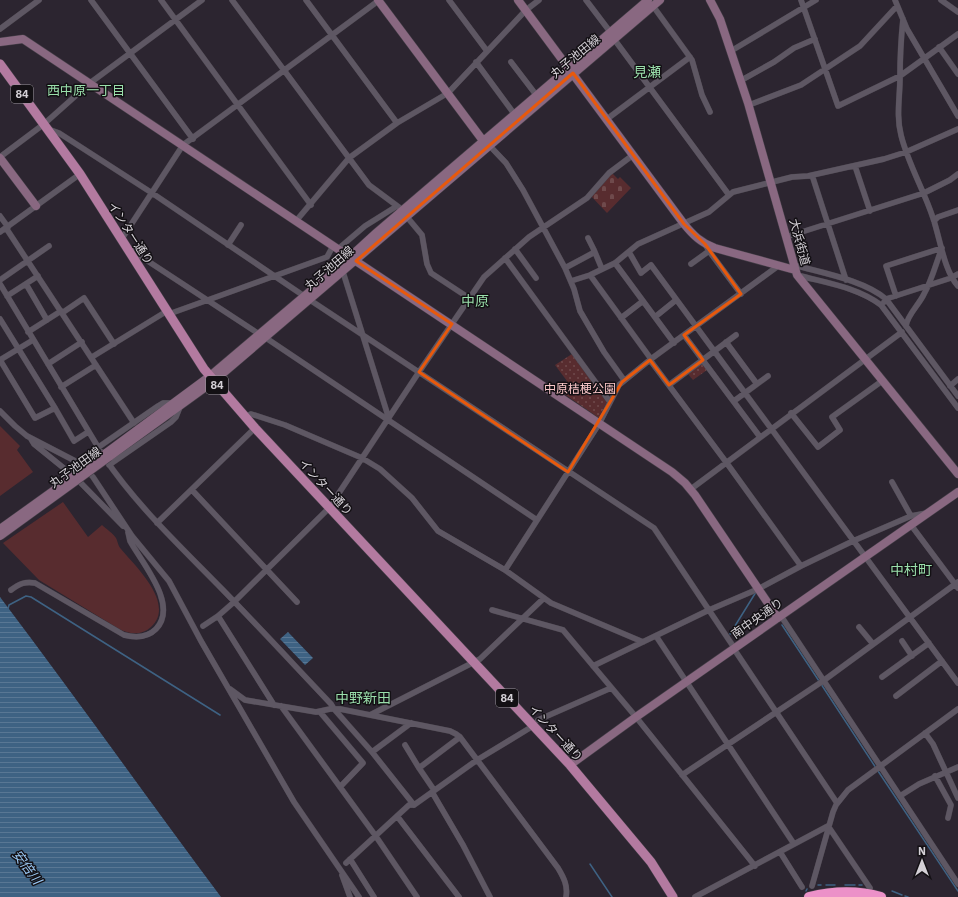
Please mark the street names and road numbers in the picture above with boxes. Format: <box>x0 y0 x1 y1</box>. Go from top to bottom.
street label: 丸子池田線 <box>547 31 603 81</box>
road number: 84 <box>11 85 33 103</box>
street label: インター通り <box>105 199 157 267</box>
street label: 大浜街道 <box>787 217 813 267</box>
street label: 丸子池田線 <box>301 243 357 293</box>
road number: 84 <box>206 376 228 394</box>
street label: 丸子池田線 <box>46 443 104 491</box>
street label: インター通り <box>296 456 356 518</box>
street label: 南中央通り <box>728 595 786 641</box>
road number: 84 <box>496 689 518 707</box>
street label: インター通り <box>526 702 586 764</box>

